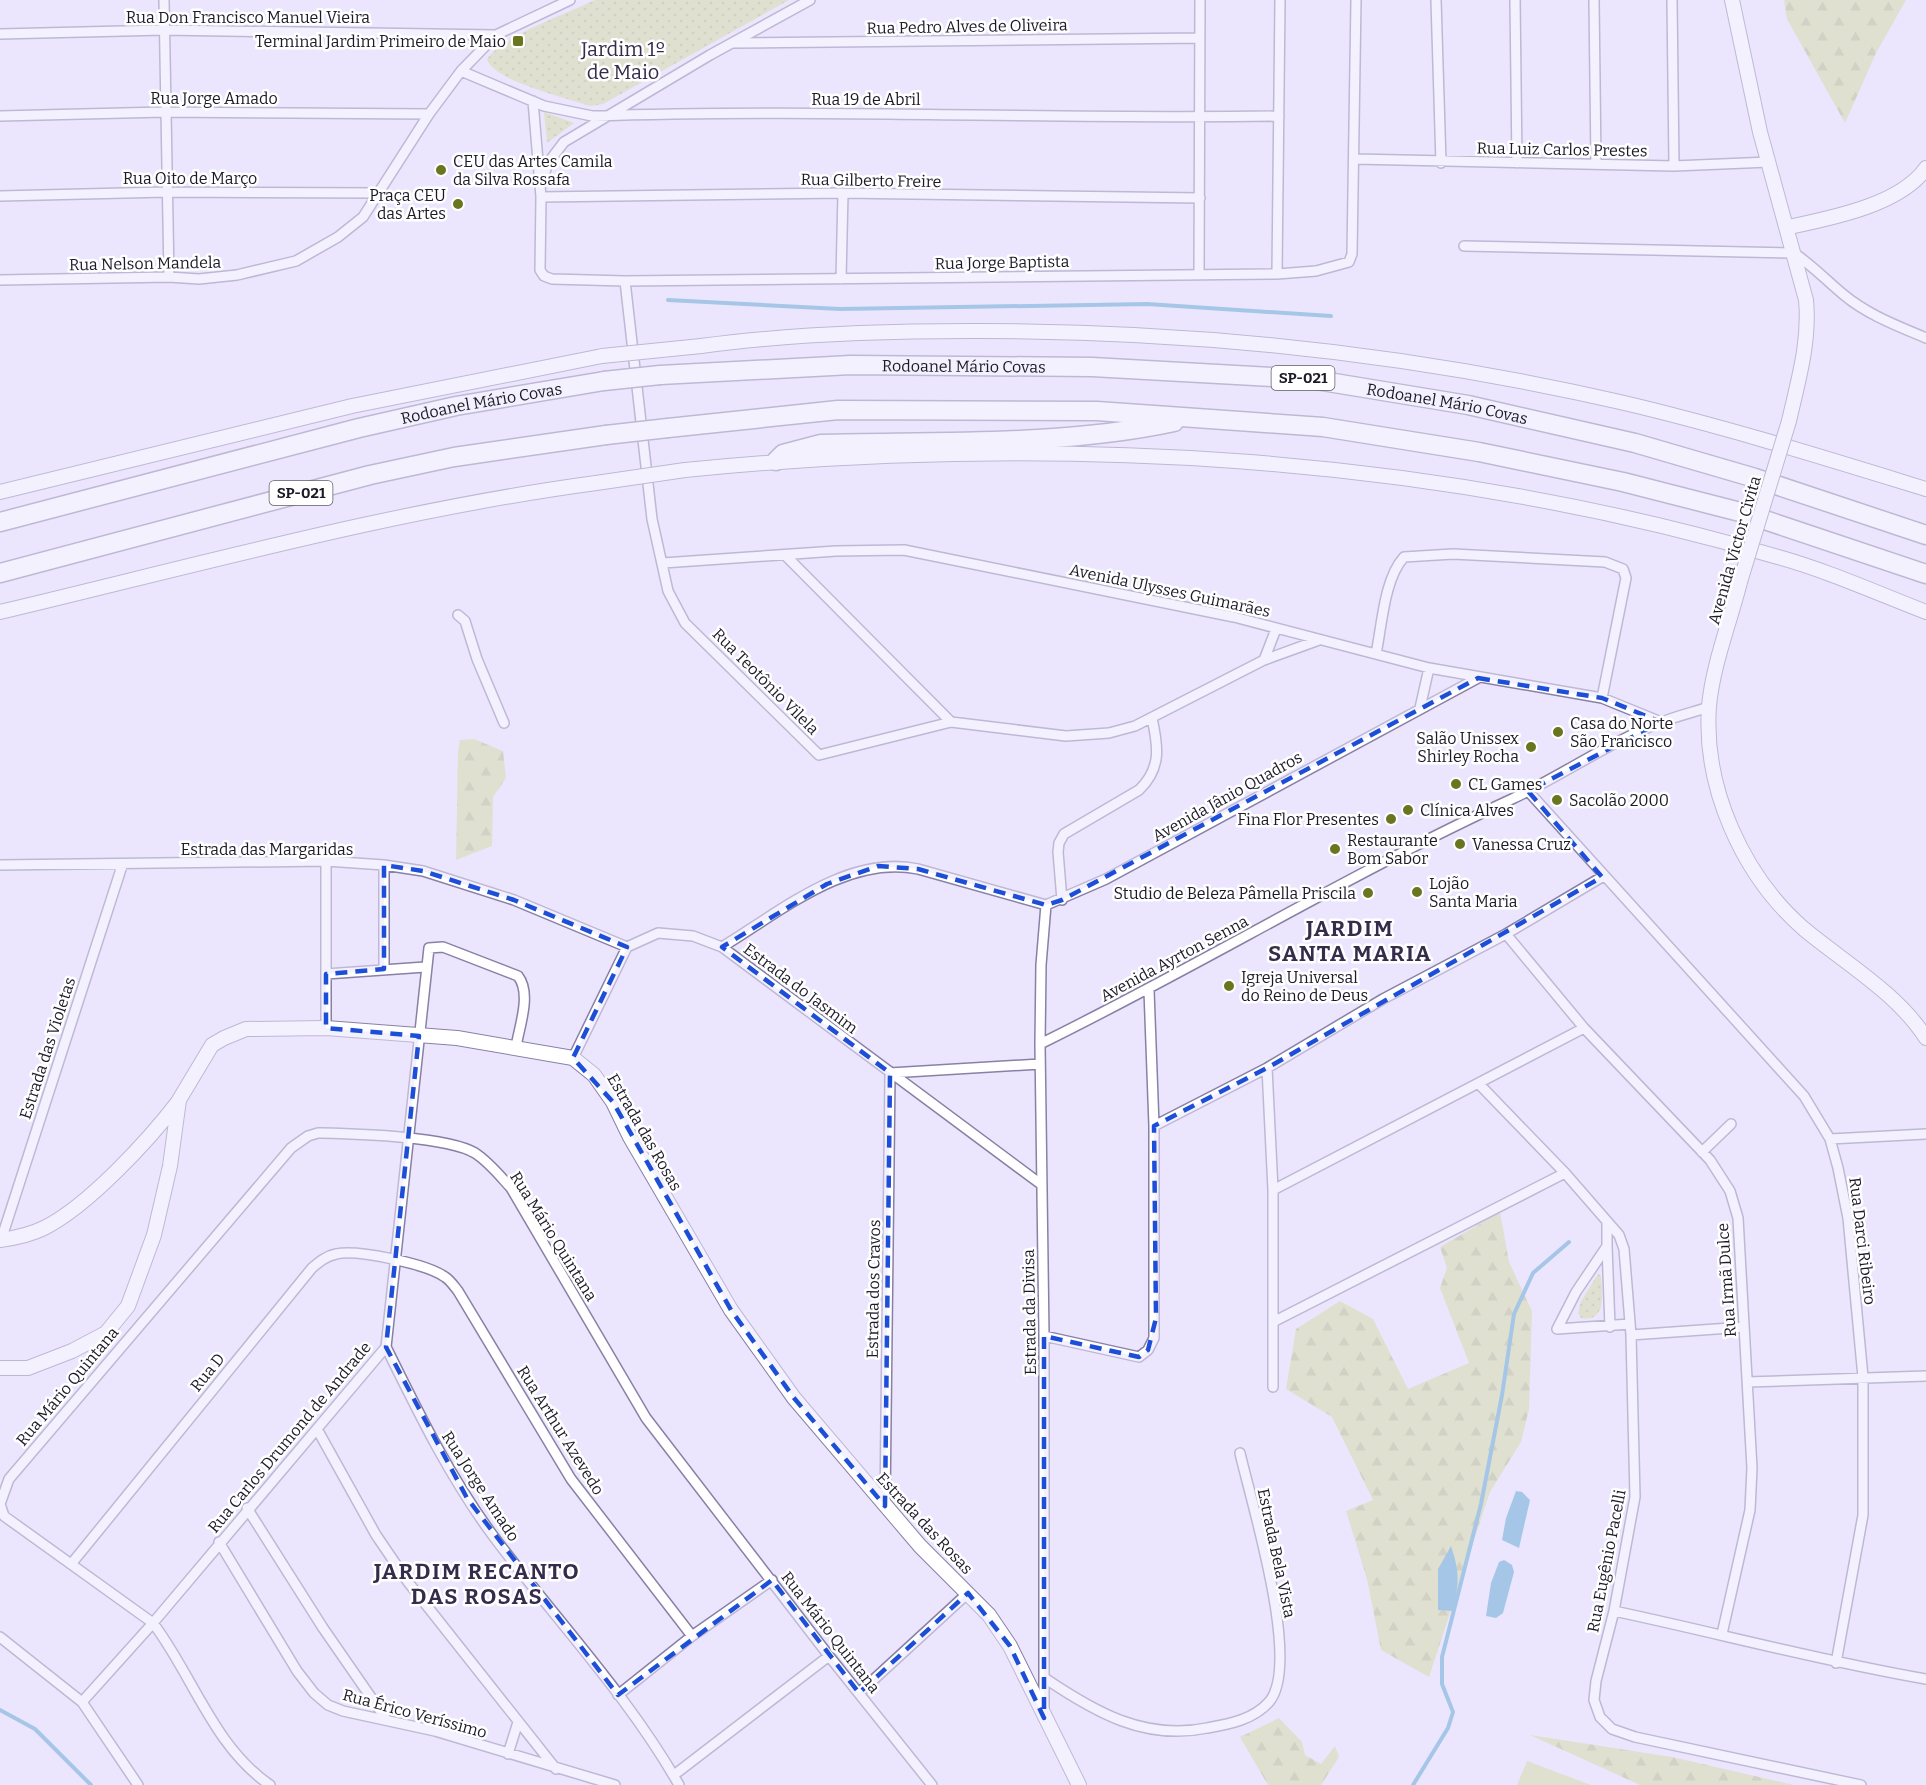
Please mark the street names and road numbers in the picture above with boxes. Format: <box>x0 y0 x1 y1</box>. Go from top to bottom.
street label: Rua Don Francisco Manuel Vieira <box>126 8 370 27</box>
street label: Rua Pedro Alves de Oliveira <box>866 15 1068 38</box>
street label: Rua Jorge Amado <box>150 89 278 108</box>
street label: Rua 19 de Abril <box>811 90 921 109</box>
street label: Rua Luiz Carlos Prestes <box>1476 139 1648 160</box>
street label: Rua Oito de Março <box>123 169 257 188</box>
street label: Rua Gilberto Freire <box>800 170 942 191</box>
street label: Rua Jorge Baptista <box>935 252 1070 273</box>
street label: Rua Nelson Mandela <box>69 253 222 274</box>
street label: Rodoanel Mário Covas <box>882 356 1046 377</box>
road number: SP-021 <box>1272 366 1334 390</box>
street label: Rodoanel Mário Covas <box>399 379 563 428</box>
street label: Rodoanel Mário Covas <box>1365 379 1530 428</box>
street label: Avenida Victor Civita <box>1704 473 1765 627</box>
road number: SP-021 <box>270 481 332 505</box>
street label: Avenida Ulysses Guimarães <box>1068 560 1272 621</box>
street label: Rua Teotônio Vilela <box>709 624 823 739</box>
street label: Avenida Jânio Quadros <box>1149 747 1305 846</box>
street label: Estrada das Margaridas <box>181 840 353 859</box>
street label: Avenida Ayrton Senna <box>1097 911 1252 1006</box>
street label: Estrada do Jasmim <box>740 939 862 1038</box>
street label: Estrada das Violetas <box>16 975 79 1122</box>
street label: Estrada das Rosas <box>603 1070 686 1194</box>
street label: Rua Mário Quintana <box>506 1168 601 1305</box>
street label: Rua Darci Ribeiro <box>1845 1176 1880 1306</box>
street label: Estrada dos Cravos <box>863 1219 884 1359</box>
street label: Rua Irmã Dulce <box>1713 1222 1740 1338</box>
street label: Estrada da Divisa <box>1019 1249 1040 1375</box>
street label: Rua Mário Quintana <box>12 1323 123 1449</box>
street label: Rua Carlos Drumond de Andrade <box>204 1338 375 1537</box>
street label: Rua D <box>186 1349 228 1395</box>
street label: Rua Arthur Azevedo <box>513 1362 608 1498</box>
street label: Rua Jorge Amado <box>438 1428 523 1545</box>
street label: Estrada das Rosas <box>873 1469 977 1578</box>
street label: Estrada Bela Vista <box>1253 1487 1300 1620</box>
street label: Rua Eugênio Pacelli <box>1583 1488 1630 1634</box>
street label: Rua Mário Quintana <box>777 1568 884 1697</box>
street label: Rua Érico Veríssimo <box>341 1684 489 1742</box>

